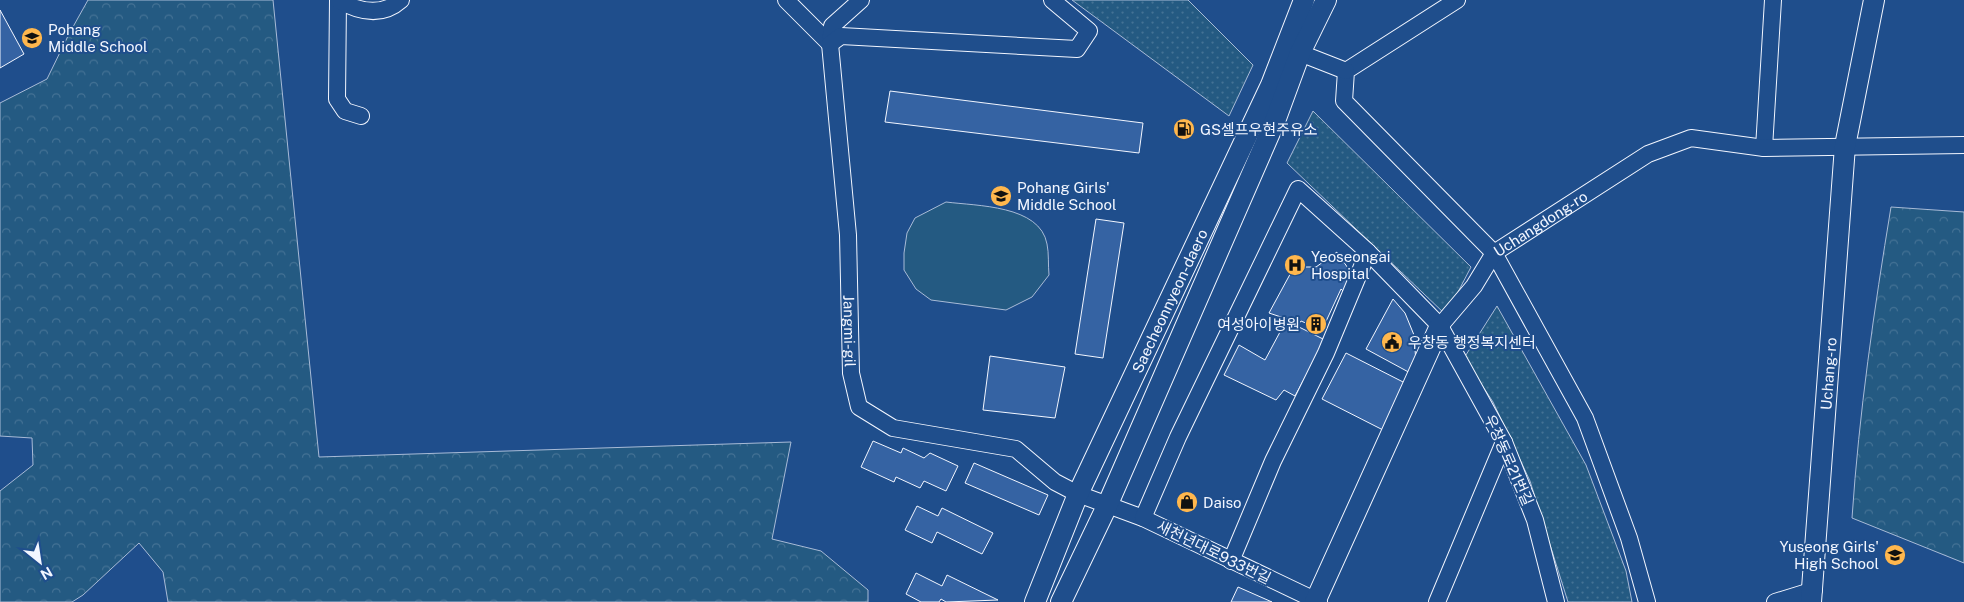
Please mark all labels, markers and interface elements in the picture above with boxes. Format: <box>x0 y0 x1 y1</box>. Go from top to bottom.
place label: Pohang Middle School <box>48 21 147 55</box>
school or university icon: Pohang Middle School <box>20 26 44 50</box>
fuel station icon: GS셀프우현주유소 <box>1172 117 1196 141</box>
place label: GS셀프우현주유소 <box>1200 121 1318 138</box>
place label: Pohang Girls' Middle School <box>1017 179 1116 213</box>
school or university icon: Pohang Girls' Middle School <box>989 184 1013 208</box>
street label: Uchangdong-ro <box>1490 187 1590 260</box>
street label: Saecheonnyeon-daero <box>1128 226 1210 375</box>
place label: Yeoseongai Hospital <box>1311 248 1390 282</box>
hospital icon: Yeoseongai Hospital <box>1283 253 1307 277</box>
street label: Jangmi-gil <box>841 295 859 367</box>
building icon: 여성아이병원 <box>1304 312 1328 336</box>
place label: 여성아이병원 <box>1217 316 1300 333</box>
public building icon: 우창동 행정복지센터 <box>1380 330 1404 354</box>
place label: 우창동 행정복지센터 <box>1408 334 1536 351</box>
street label: Uchang-ro <box>1817 337 1839 411</box>
street label: 우창동로21번길 <box>1481 412 1537 508</box>
shop icon: Daiso <box>1175 490 1199 514</box>
place label: Daiso <box>1203 494 1241 511</box>
street label: 새천년대로933번길 <box>1154 517 1274 587</box>
north arrow <box>15 537 65 587</box>
place label: Yuseong Girls' High School <box>1779 538 1879 572</box>
school or university icon: Yuseong Girls' High School <box>1883 543 1907 567</box>
text: N <box>38 564 55 583</box>

